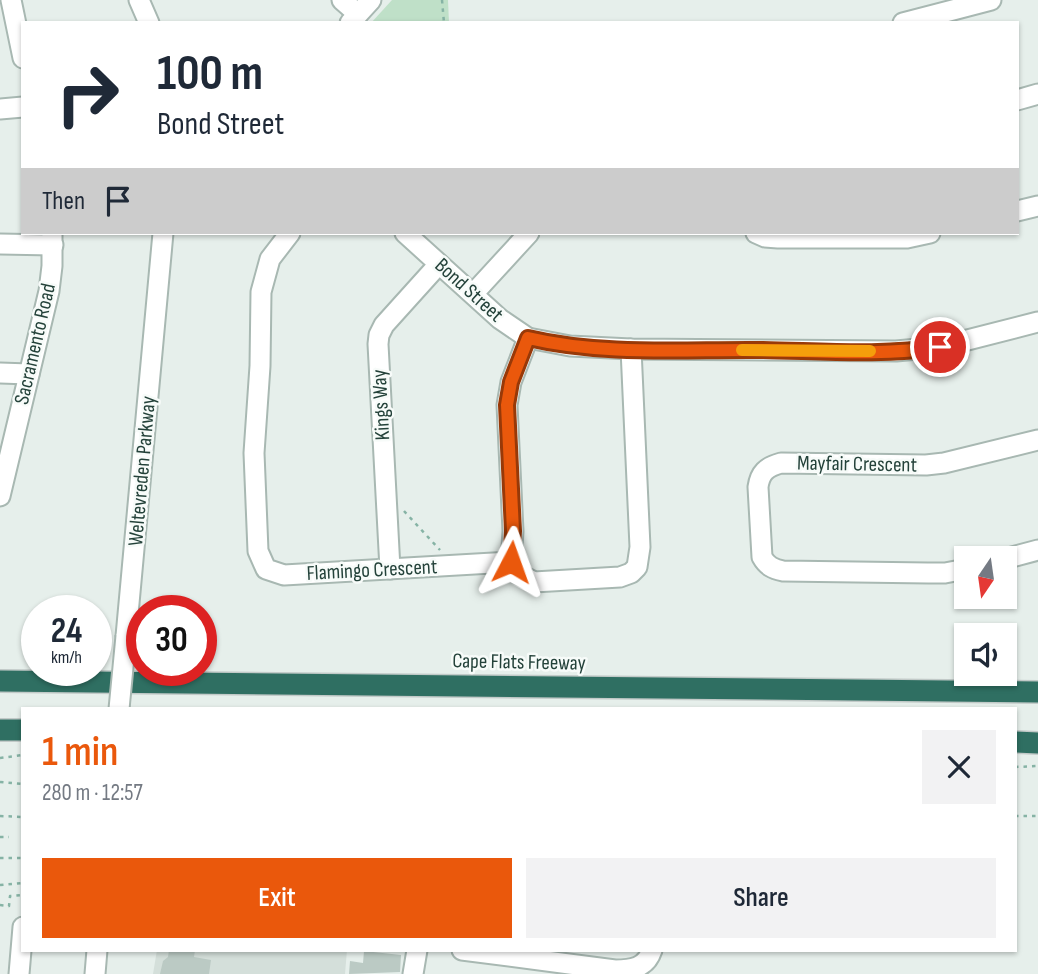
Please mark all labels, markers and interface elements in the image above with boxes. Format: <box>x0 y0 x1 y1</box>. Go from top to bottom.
text: 100 m <box>157 45 263 104</box>
icon: right <box>42 49 133 140</box>
text: Bond Street <box>157 105 284 144</box>
icon: arrive <box>99 182 137 220</box>
text: Then <box>42 186 85 217</box>
street label: Bond Street <box>430 253 508 327</box>
street label: Sacramento Road <box>9 281 61 407</box>
pin <box>910 317 970 377</box>
icon: arrive <box>921 328 959 366</box>
street label: Kings Way <box>367 369 395 441</box>
street label: Weltevreden Parkway <box>123 395 161 547</box>
street label: Mayfair Crescent <box>797 450 917 478</box>
position arrow <box>474 525 548 599</box>
north arrow <box>954 546 1017 609</box>
map controls <box>954 546 1017 686</box>
street label: Flamingo Crescent <box>306 554 438 586</box>
speed limit sign: 30 <box>126 595 217 686</box>
text: 24 <box>51 610 82 653</box>
button: sound <box>954 623 1017 686</box>
text: km/h <box>51 647 82 668</box>
street label: Cape Flats Freeway <box>452 648 586 676</box>
text: 1 min <box>42 727 118 778</box>
button: close <box>922 730 996 804</box>
text: 280 m · 12:57 <box>42 779 143 807</box>
button: Exit <box>42 858 512 938</box>
button: Share <box>526 858 996 938</box>

